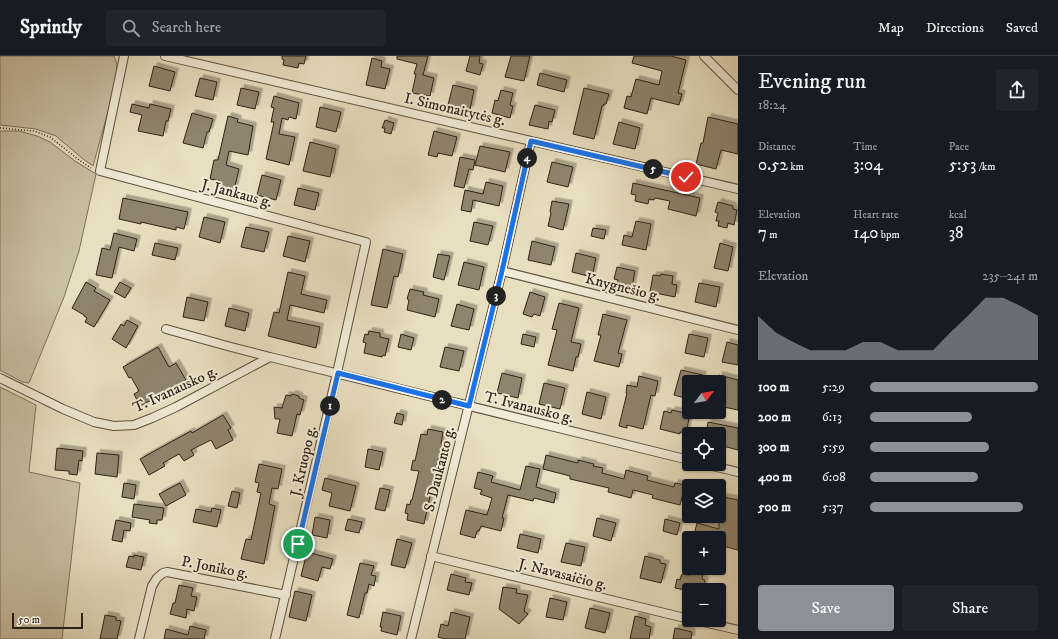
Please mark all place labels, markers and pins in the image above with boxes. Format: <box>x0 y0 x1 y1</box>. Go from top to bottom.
pin: 4 <box>517 148 537 168</box>
pin: 5 <box>643 159 663 179</box>
pin <box>669 160 703 194</box>
pin: 3 <box>486 286 506 306</box>
pin: 2 <box>432 390 452 410</box>
pin: 1 <box>320 396 340 416</box>
pin <box>281 527 315 561</box>

